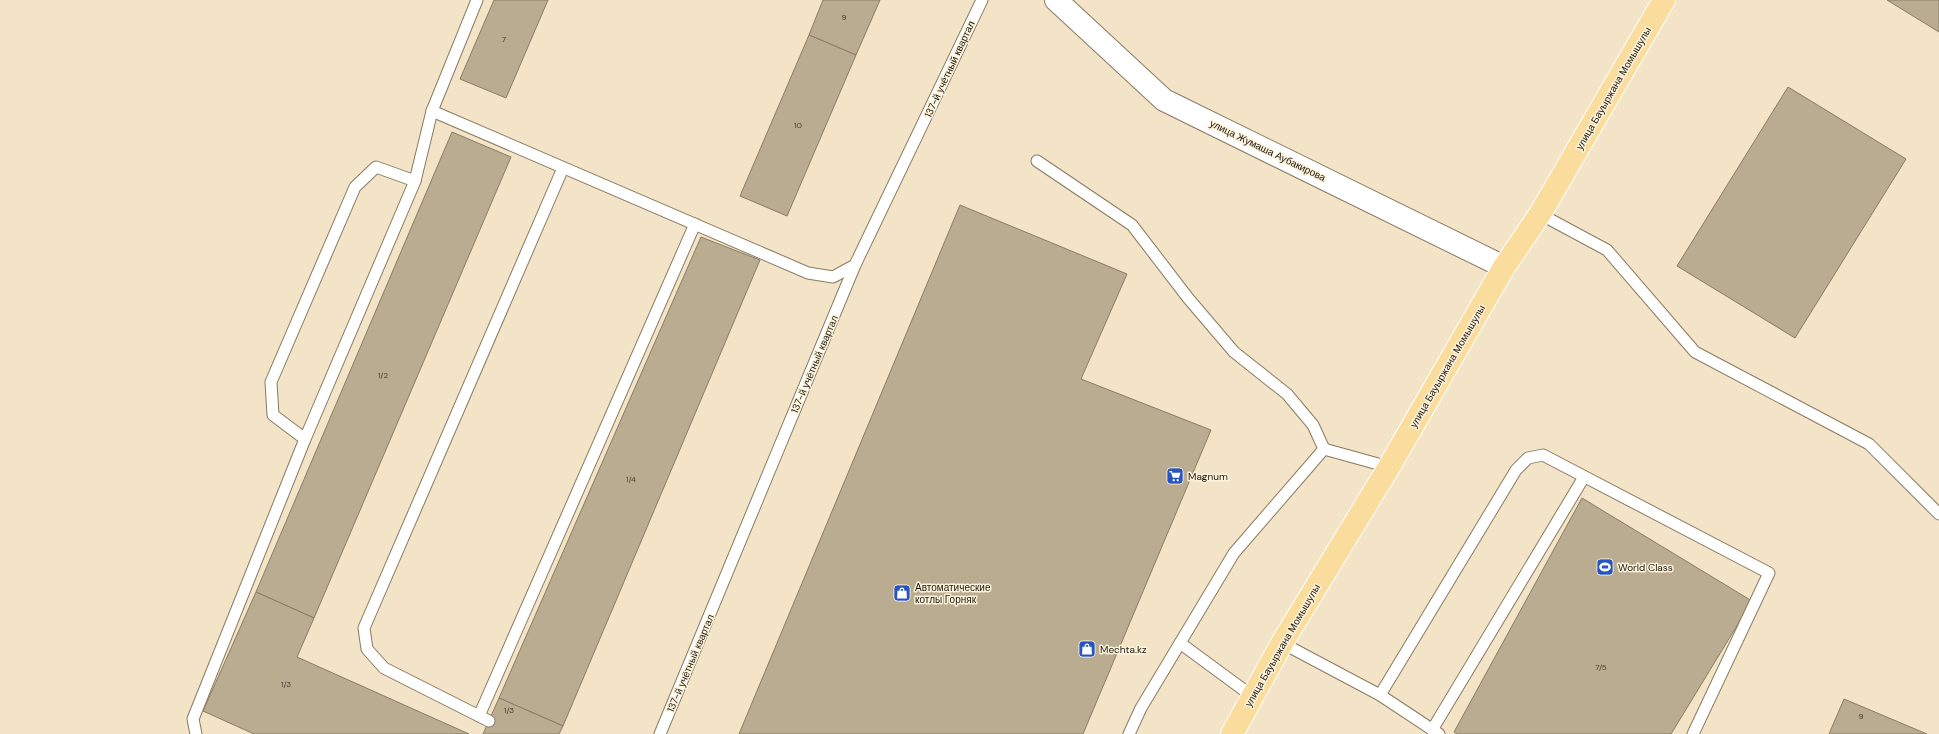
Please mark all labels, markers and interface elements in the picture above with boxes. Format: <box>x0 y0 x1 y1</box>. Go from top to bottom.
house number: 9 <box>841 12 847 22</box>
street label: 137-й учётный квартал <box>921 19 978 120</box>
street label: улица Бауыржана Момышулы <box>1573 24 1654 152</box>
house number: 7 <box>502 34 506 44</box>
street label: улица Жумаша Аубакирова <box>1208 117 1328 184</box>
house number: 10 <box>794 120 803 130</box>
street label: улица Бауыржана Момышулы <box>1407 302 1488 430</box>
street label: 137-й учётный квартал <box>788 313 841 415</box>
house number: 1/2 <box>378 370 389 380</box>
supermarket icon: Magnum <box>1165 466 1185 486</box>
place label: Magnum <box>1188 470 1228 483</box>
house number: 1/4 <box>626 474 636 484</box>
sports icon: World Class <box>1595 557 1615 577</box>
place label: World Class <box>1618 561 1673 574</box>
place label: Автоматические котлы Горняк <box>915 581 991 606</box>
street label: улица Бауыржана Момышулы <box>1242 581 1323 709</box>
shop icon: Автоматические котлы Горняк <box>892 583 912 603</box>
street label: 137-й учётный квартал <box>664 612 717 714</box>
shop icon: Mechta.kz <box>1077 639 1097 659</box>
place label: Mechta.kz <box>1100 643 1147 656</box>
house number: 7/5 <box>1595 662 1607 672</box>
house number: 1/3 <box>281 679 291 689</box>
house number: 1/3 <box>504 705 514 715</box>
house number: 9 <box>1858 711 1864 721</box>

